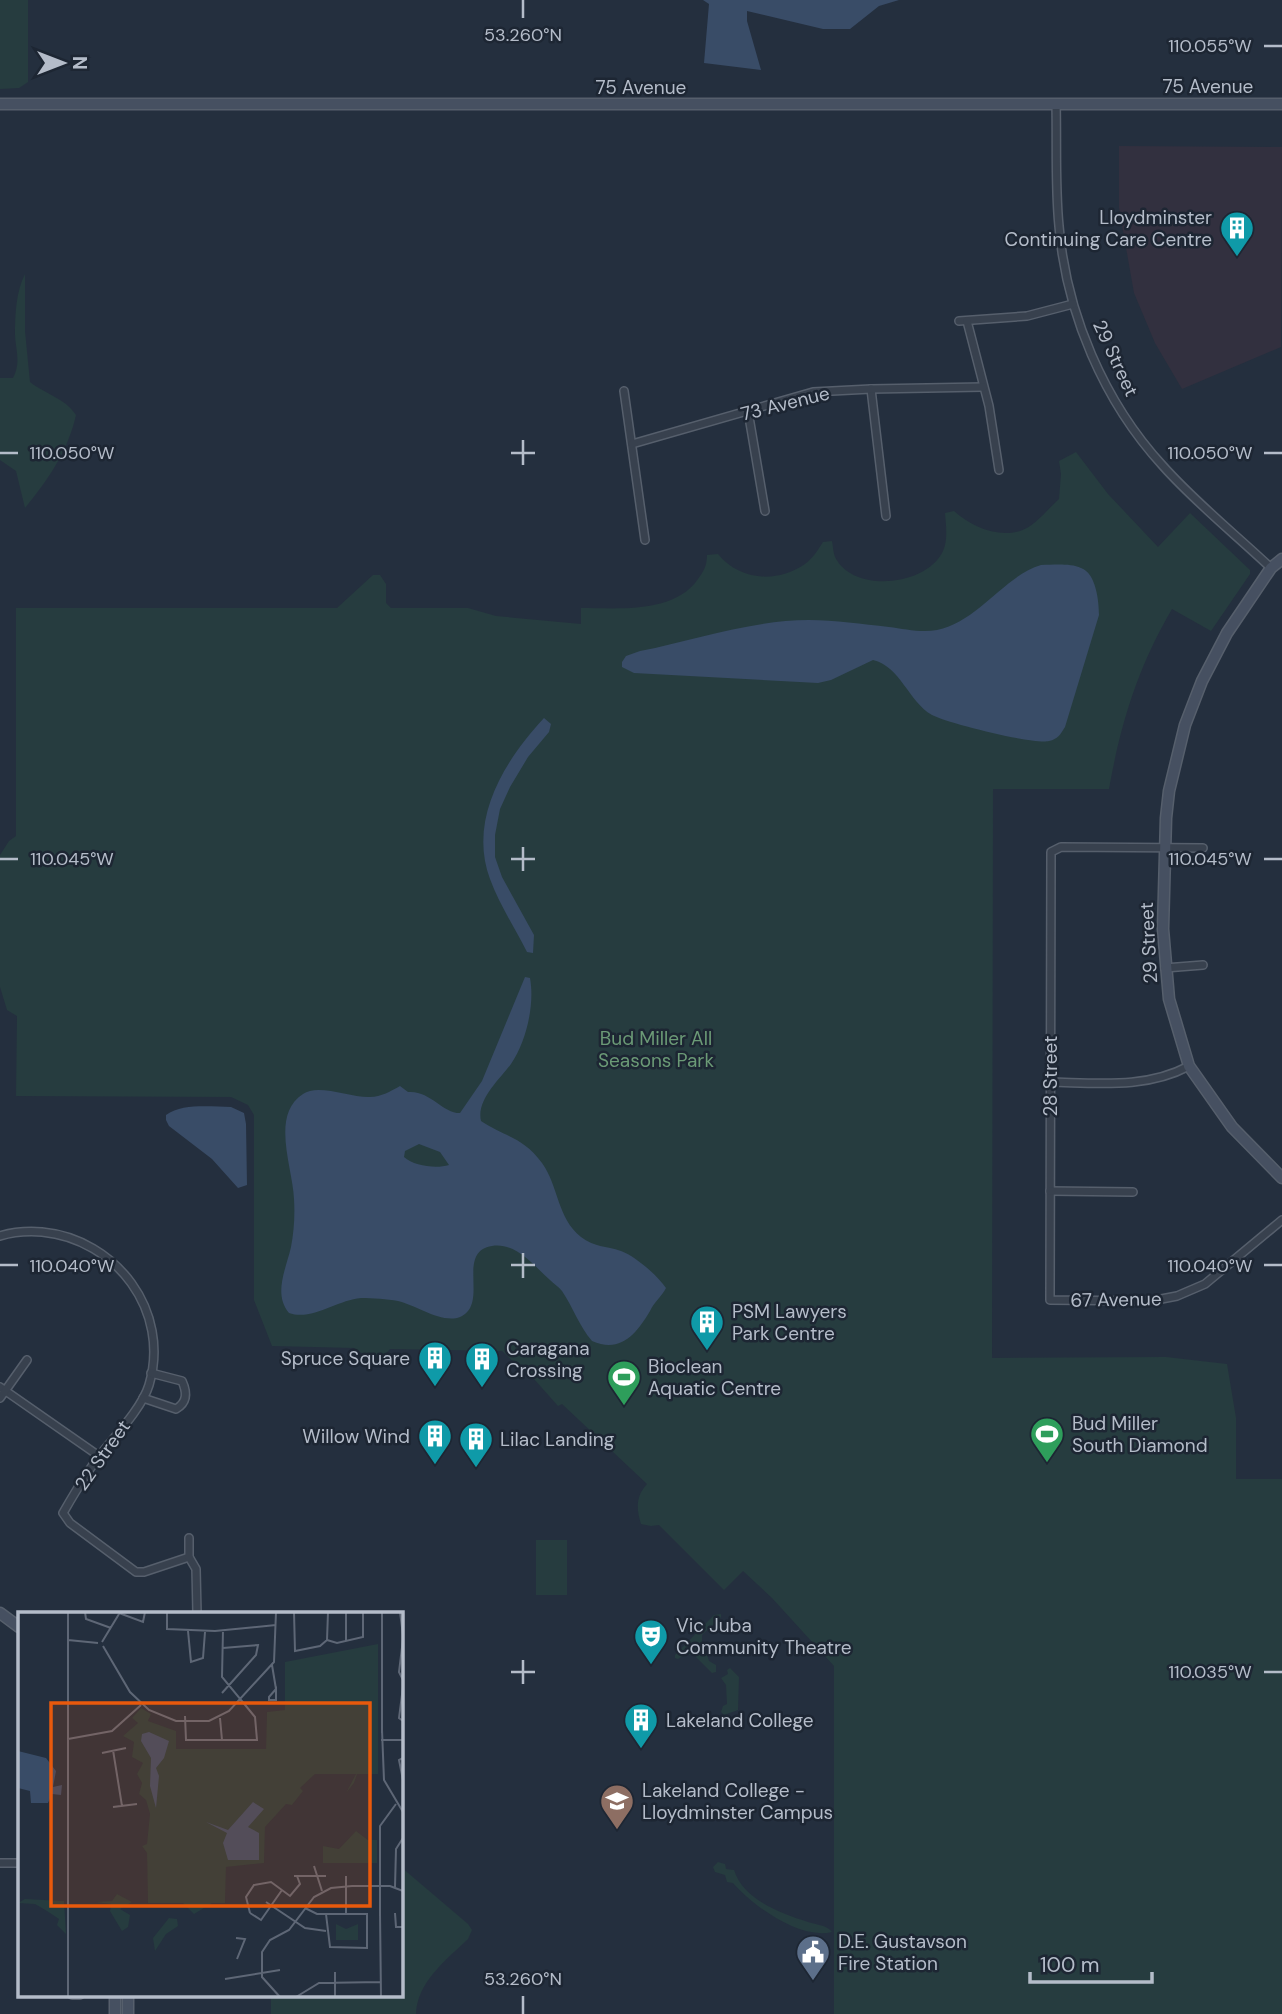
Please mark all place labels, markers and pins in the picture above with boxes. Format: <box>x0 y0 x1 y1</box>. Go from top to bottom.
place label: Lloydminster Continuing Care Centre <box>1005 205 1212 252</box>
building icon: Lloydminster Continuing Care Centre <box>1218 209 1256 258</box>
place label: PSM Lawyers Park Centre <box>732 1299 847 1346</box>
building icon: PSM Lawyers Park Centre <box>688 1303 726 1352</box>
place label: Caragana Crossing <box>506 1336 590 1383</box>
building icon: Spruce Square <box>416 1339 454 1388</box>
building icon: Caragana Crossing <box>463 1340 501 1389</box>
place label: Spruce Square <box>281 1346 410 1371</box>
place label: Bioclean Aquatic Centre <box>648 1354 781 1401</box>
sports icon: Bioclean Aquatic Centre <box>605 1358 643 1407</box>
place label: Bud Miller South Diamond <box>1072 1411 1208 1458</box>
sports icon: Bud Miller South Diamond <box>1028 1415 1066 1464</box>
building icon: Willow Wind <box>416 1417 454 1466</box>
building icon: Lilac Landing <box>457 1420 495 1469</box>
place label: Willow Wind <box>302 1424 410 1449</box>
place label: Lilac Landing <box>500 1427 615 1452</box>
place label: Vic Juba Community Theatre <box>676 1613 852 1660</box>
theatre icon: Vic Juba Community Theatre <box>632 1617 670 1666</box>
building icon: Lakeland College <box>622 1701 660 1750</box>
place label: Lakeland College <box>666 1708 814 1733</box>
place label: Lakeland College - Lloydminster Campus <box>642 1778 833 1825</box>
school or university icon: Lakeland College - Lloydminster Campus <box>598 1782 636 1831</box>
place label: D.E. Gustavson Fire Station <box>838 1929 967 1976</box>
public building icon: D.E. Gustavson Fire Station <box>794 1933 832 1982</box>

